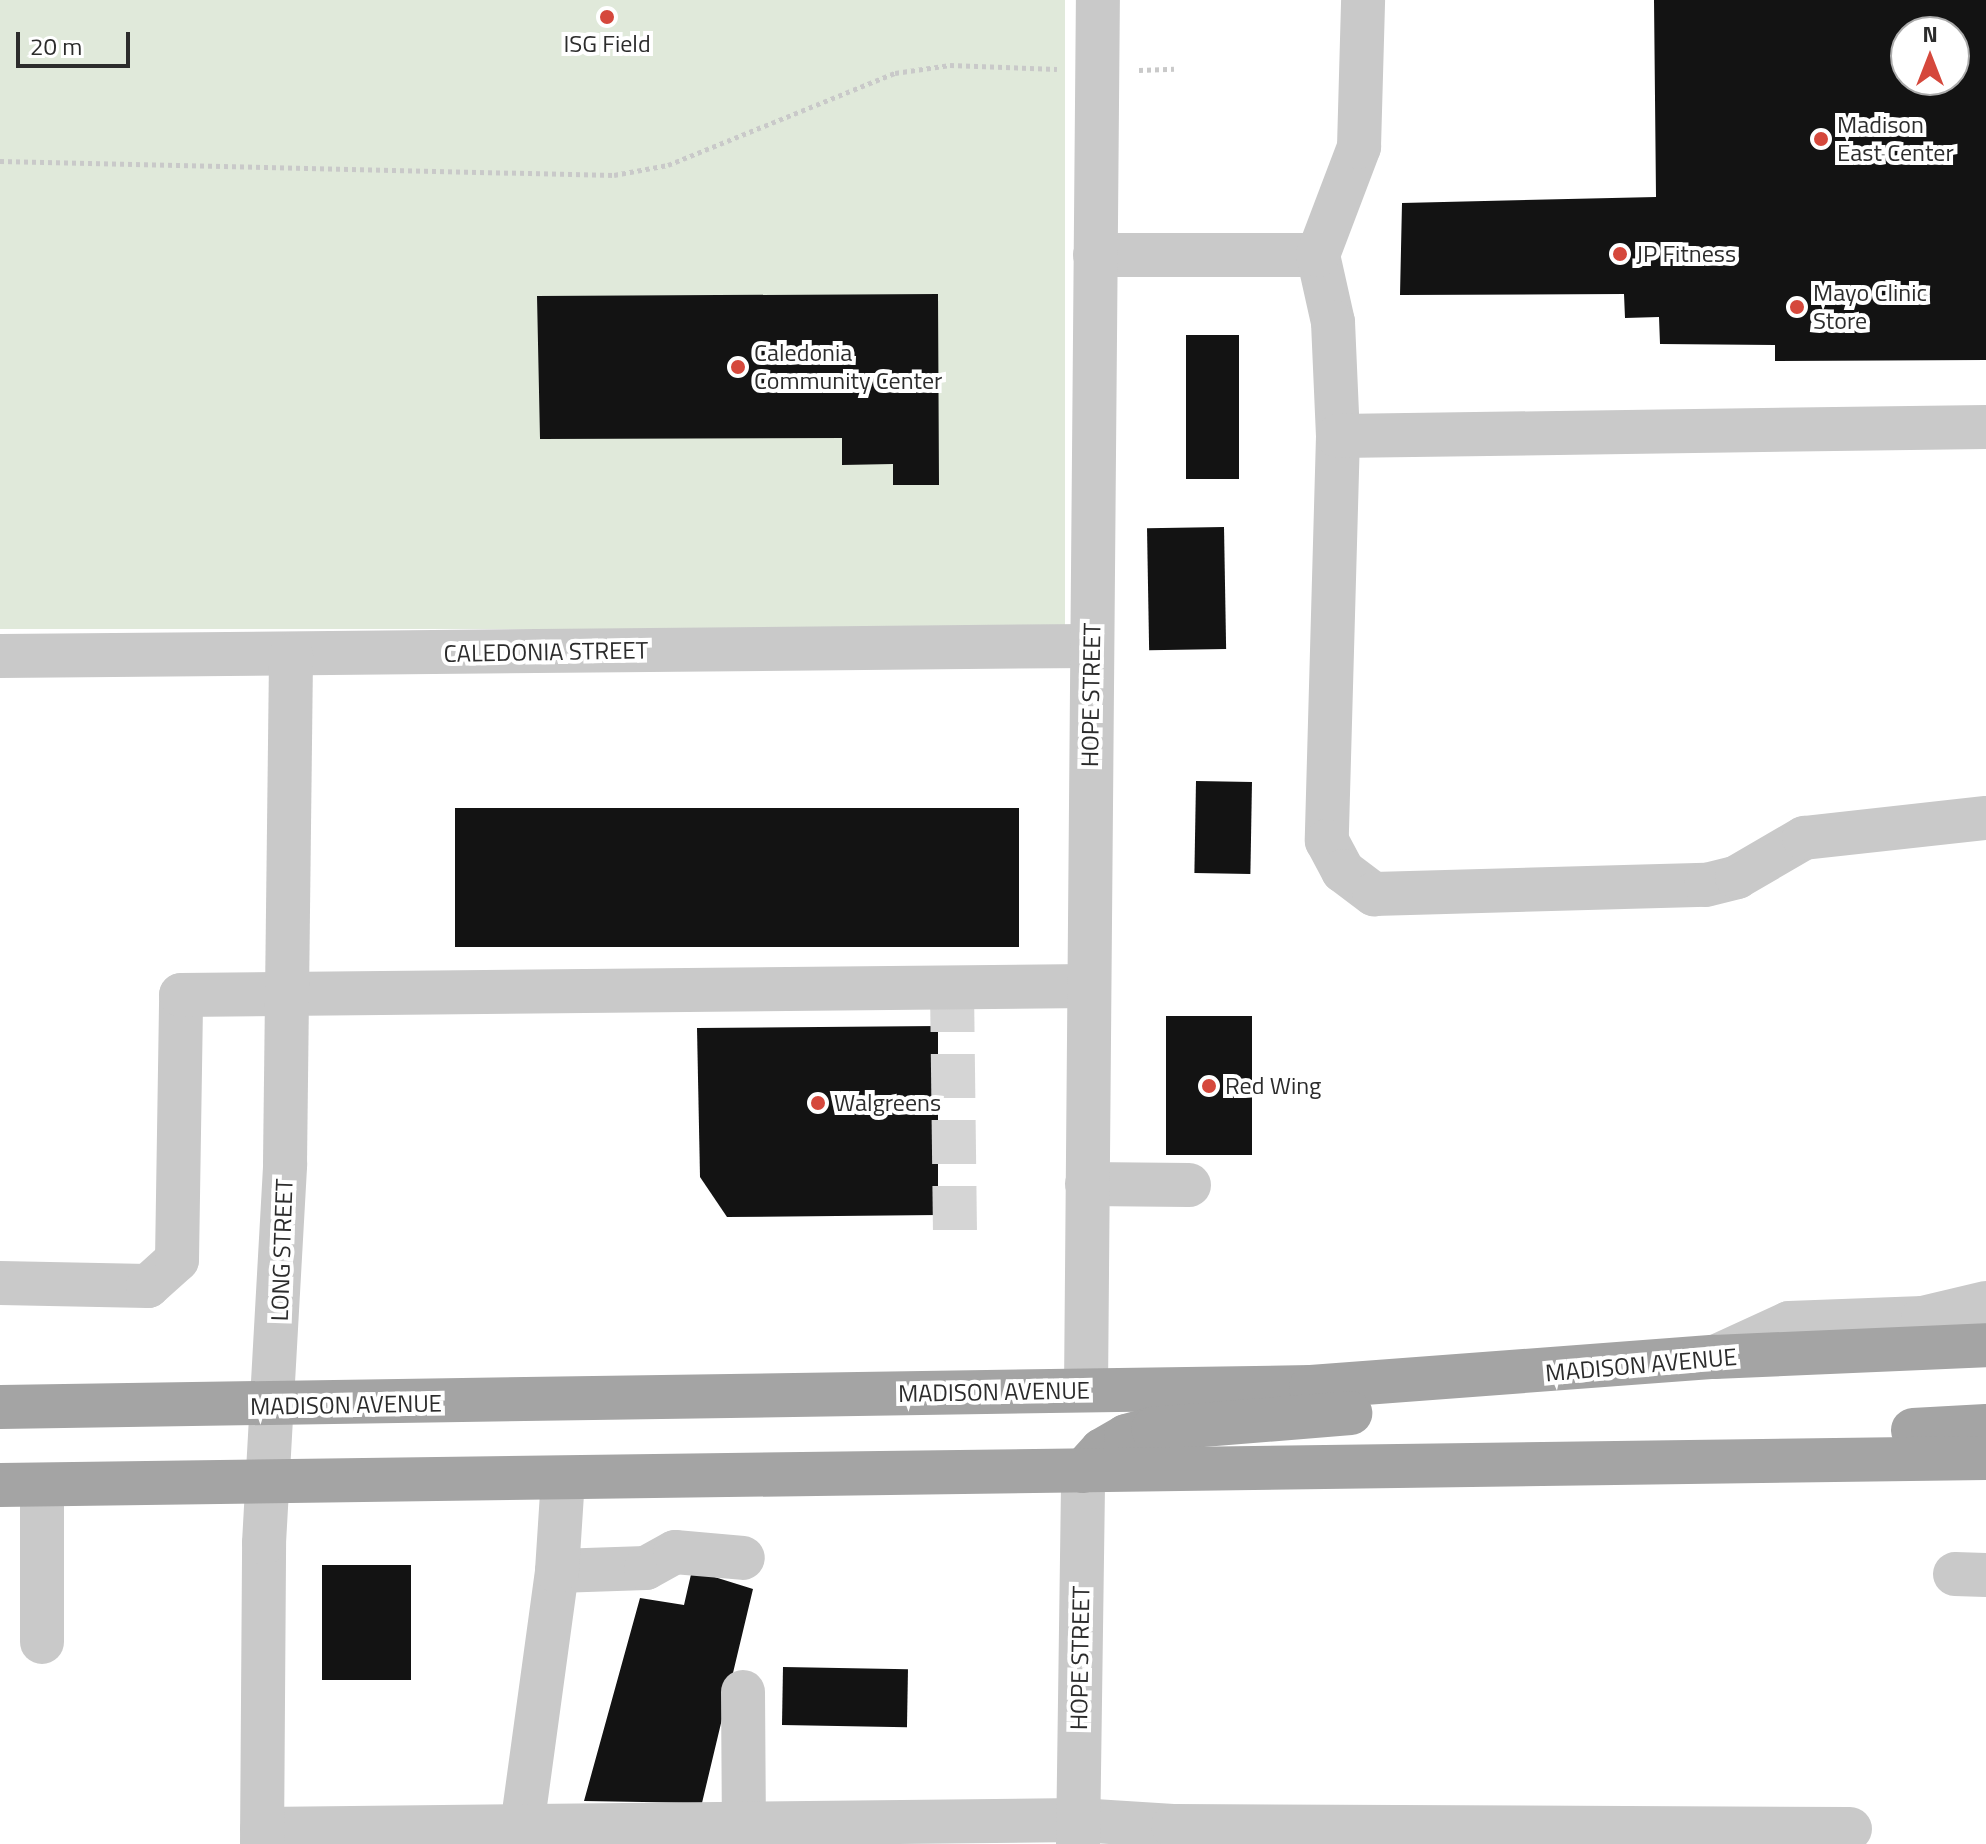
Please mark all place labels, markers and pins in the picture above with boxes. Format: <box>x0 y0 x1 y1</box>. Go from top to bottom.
marker: ISG Field <box>598 8 616 26</box>
place label: ISG Field <box>563 30 651 58</box>
place label: Madison East Center <box>1837 111 1954 167</box>
marker: Madison East Center <box>1812 130 1830 148</box>
place label: JP Fitness <box>1636 240 1736 268</box>
marker: JP Fitness <box>1611 245 1629 263</box>
place label: Mayo Clinic Store <box>1813 279 1927 335</box>
marker: Mayo Clinic Store <box>1788 298 1806 316</box>
place label: Caledonia Community Center <box>754 339 942 395</box>
marker: Caledonia Community Center <box>729 358 747 376</box>
place label: Red Wing <box>1225 1072 1321 1100</box>
marker: Red Wing <box>1200 1077 1218 1095</box>
place label: Walgreens <box>834 1089 941 1117</box>
marker: Walgreens <box>809 1094 827 1112</box>

